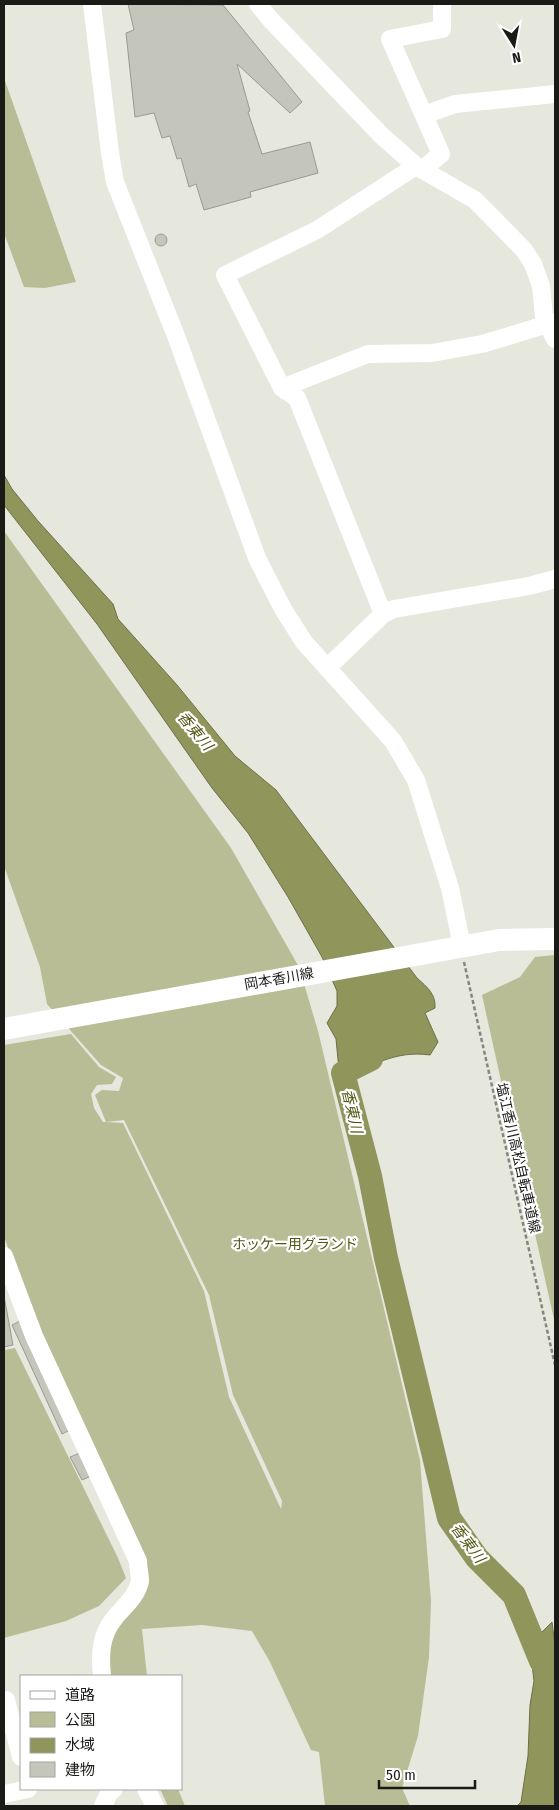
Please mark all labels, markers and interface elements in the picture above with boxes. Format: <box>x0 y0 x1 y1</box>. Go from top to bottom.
north arrow <box>489 20 539 70</box>
text: N <box>511 48 522 66</box>
water label: 香東川 <box>174 708 218 756</box>
street label: 岡本香川線 <box>243 965 315 993</box>
street label: 塩江香川高松自転車道線 <box>492 1081 544 1235</box>
water label: 香東川 <box>338 1087 366 1137</box>
park label: ホッケー用グランド <box>232 1236 358 1253</box>
water label: 香東川 <box>447 1520 490 1568</box>
legend <box>20 1675 182 1790</box>
text: 道路 <box>65 1686 95 1704</box>
text: 公園 <box>65 1711 95 1729</box>
text: 水域 <box>65 1736 95 1754</box>
scale bar <box>379 1758 475 1790</box>
text: 建物 <box>65 1761 95 1779</box>
text: 50 m <box>386 1766 416 1784</box>

